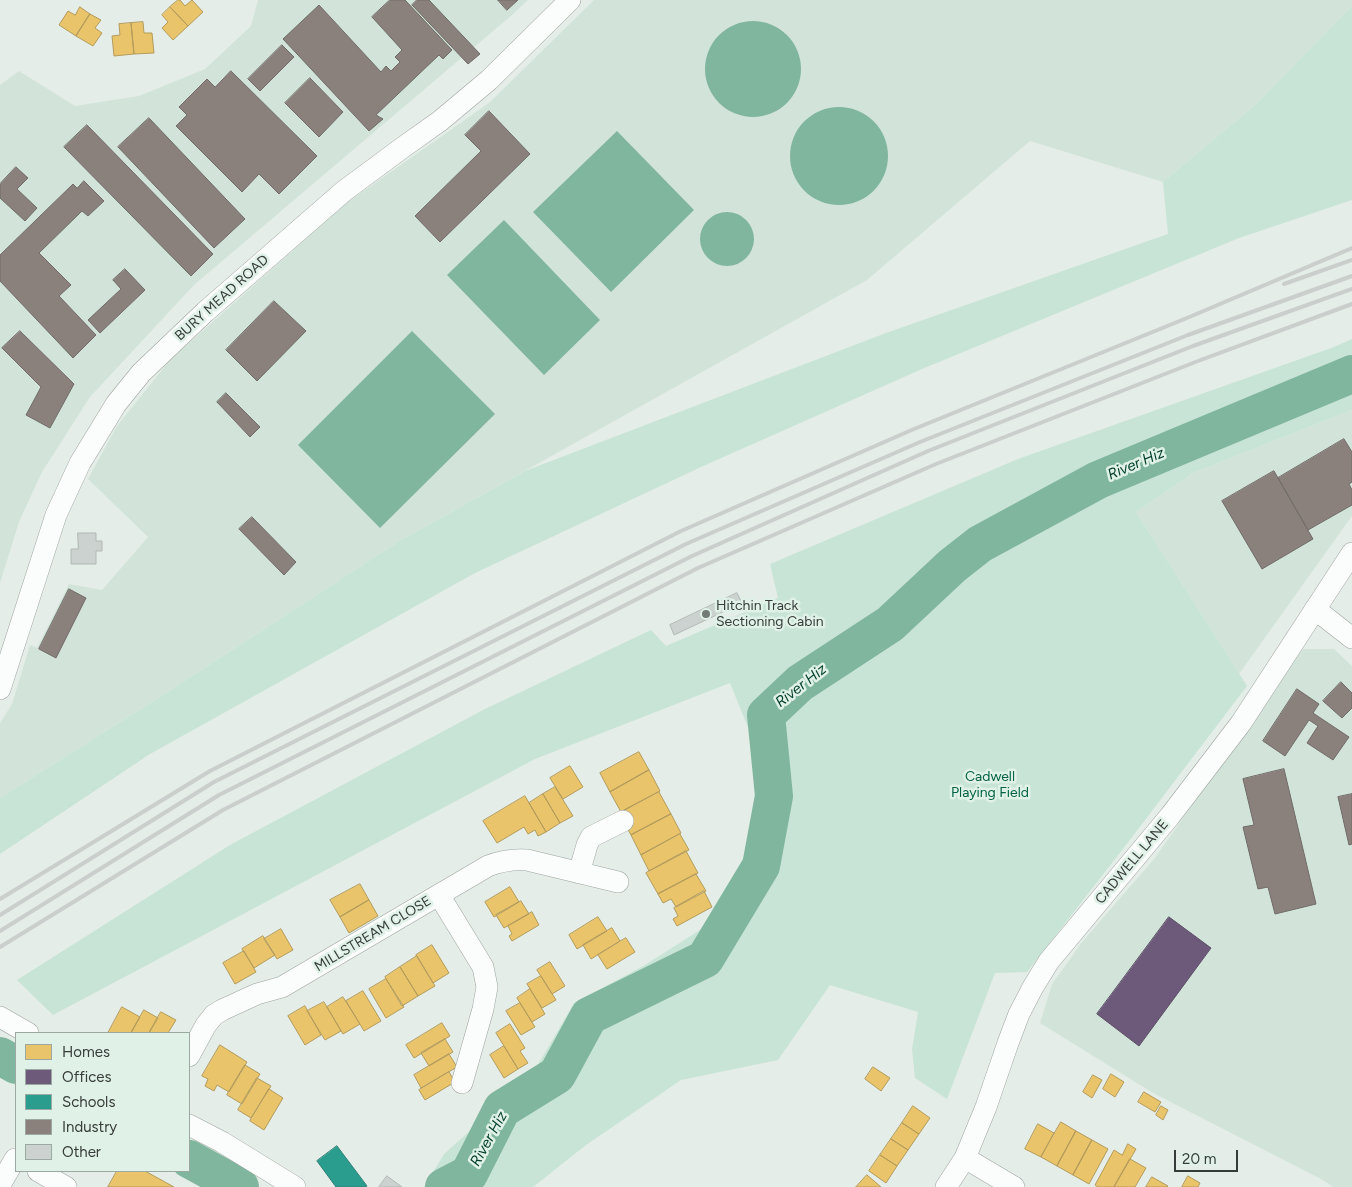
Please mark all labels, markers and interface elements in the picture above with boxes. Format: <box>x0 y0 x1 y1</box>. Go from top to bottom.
street label: BURY MEAD ROAD <box>172 251 272 345</box>
water label: River Hiz <box>1105 444 1167 484</box>
place label: Hitchin Track Sectioning Cabin <box>716 598 824 630</box>
marker: Hitchin Track Sectioning Cabin <box>700 608 712 620</box>
water label: River Hiz <box>772 661 830 711</box>
park label: Cadwell Playing Field <box>951 769 1029 802</box>
street label: CADWELL LANE <box>1092 816 1172 908</box>
street label: MILLSTREAM CLOSE <box>312 892 434 976</box>
legend <box>15 1032 190 1172</box>
text: Homes <box>62 1043 110 1061</box>
text: Offices <box>62 1068 112 1086</box>
text: Schools <box>62 1093 115 1111</box>
water label: River Hiz <box>467 1109 511 1169</box>
text: Industry <box>62 1118 117 1136</box>
scale bar <box>1177 1140 1241 1172</box>
text: Other <box>62 1143 101 1161</box>
text: 20 m <box>1182 1150 1216 1168</box>

